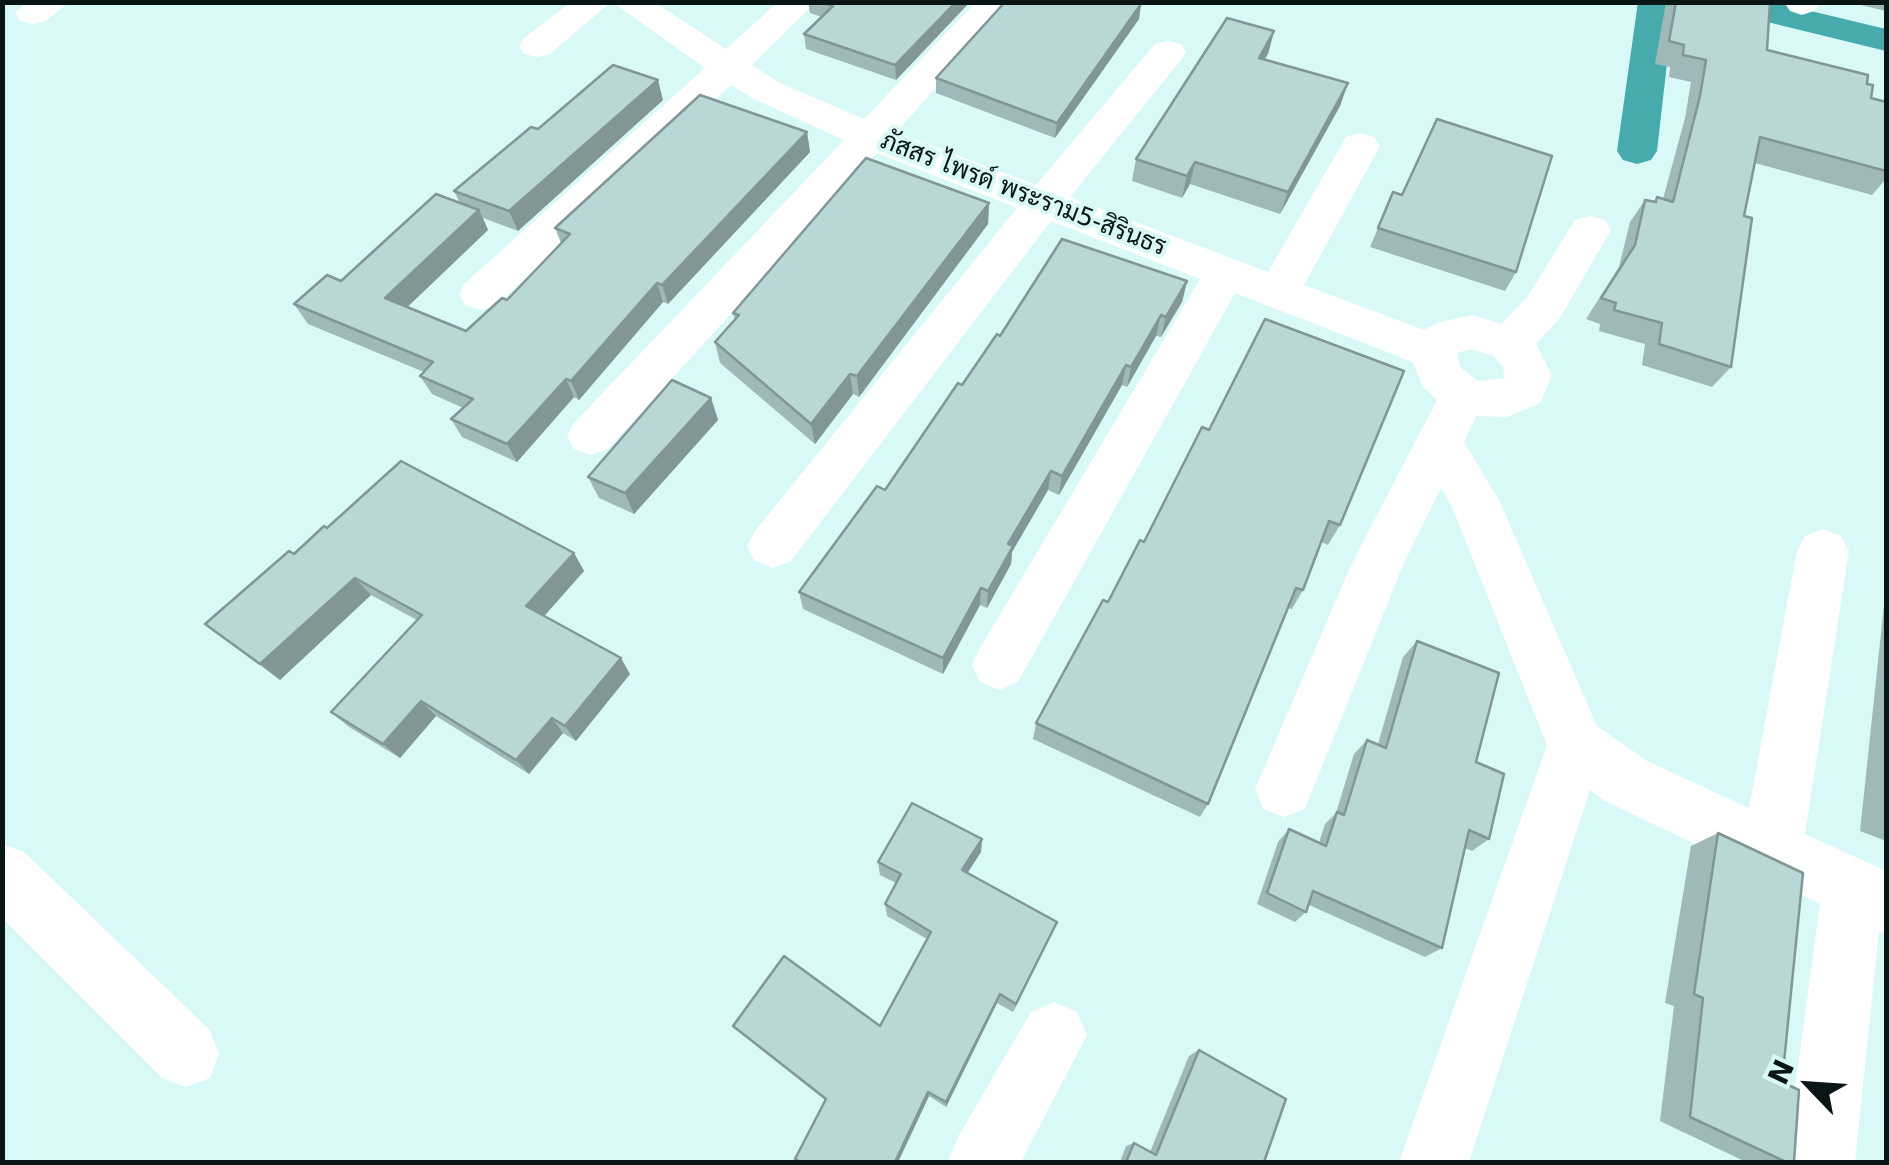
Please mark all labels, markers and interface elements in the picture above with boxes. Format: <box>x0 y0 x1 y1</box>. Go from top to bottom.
street label: ภัสสร ไพรด์ พระราม5-สิรินธร <box>876 127 1170 263</box>
north arrow <box>1759 1035 1859 1135</box>
text: N <box>1761 1055 1801 1090</box>

